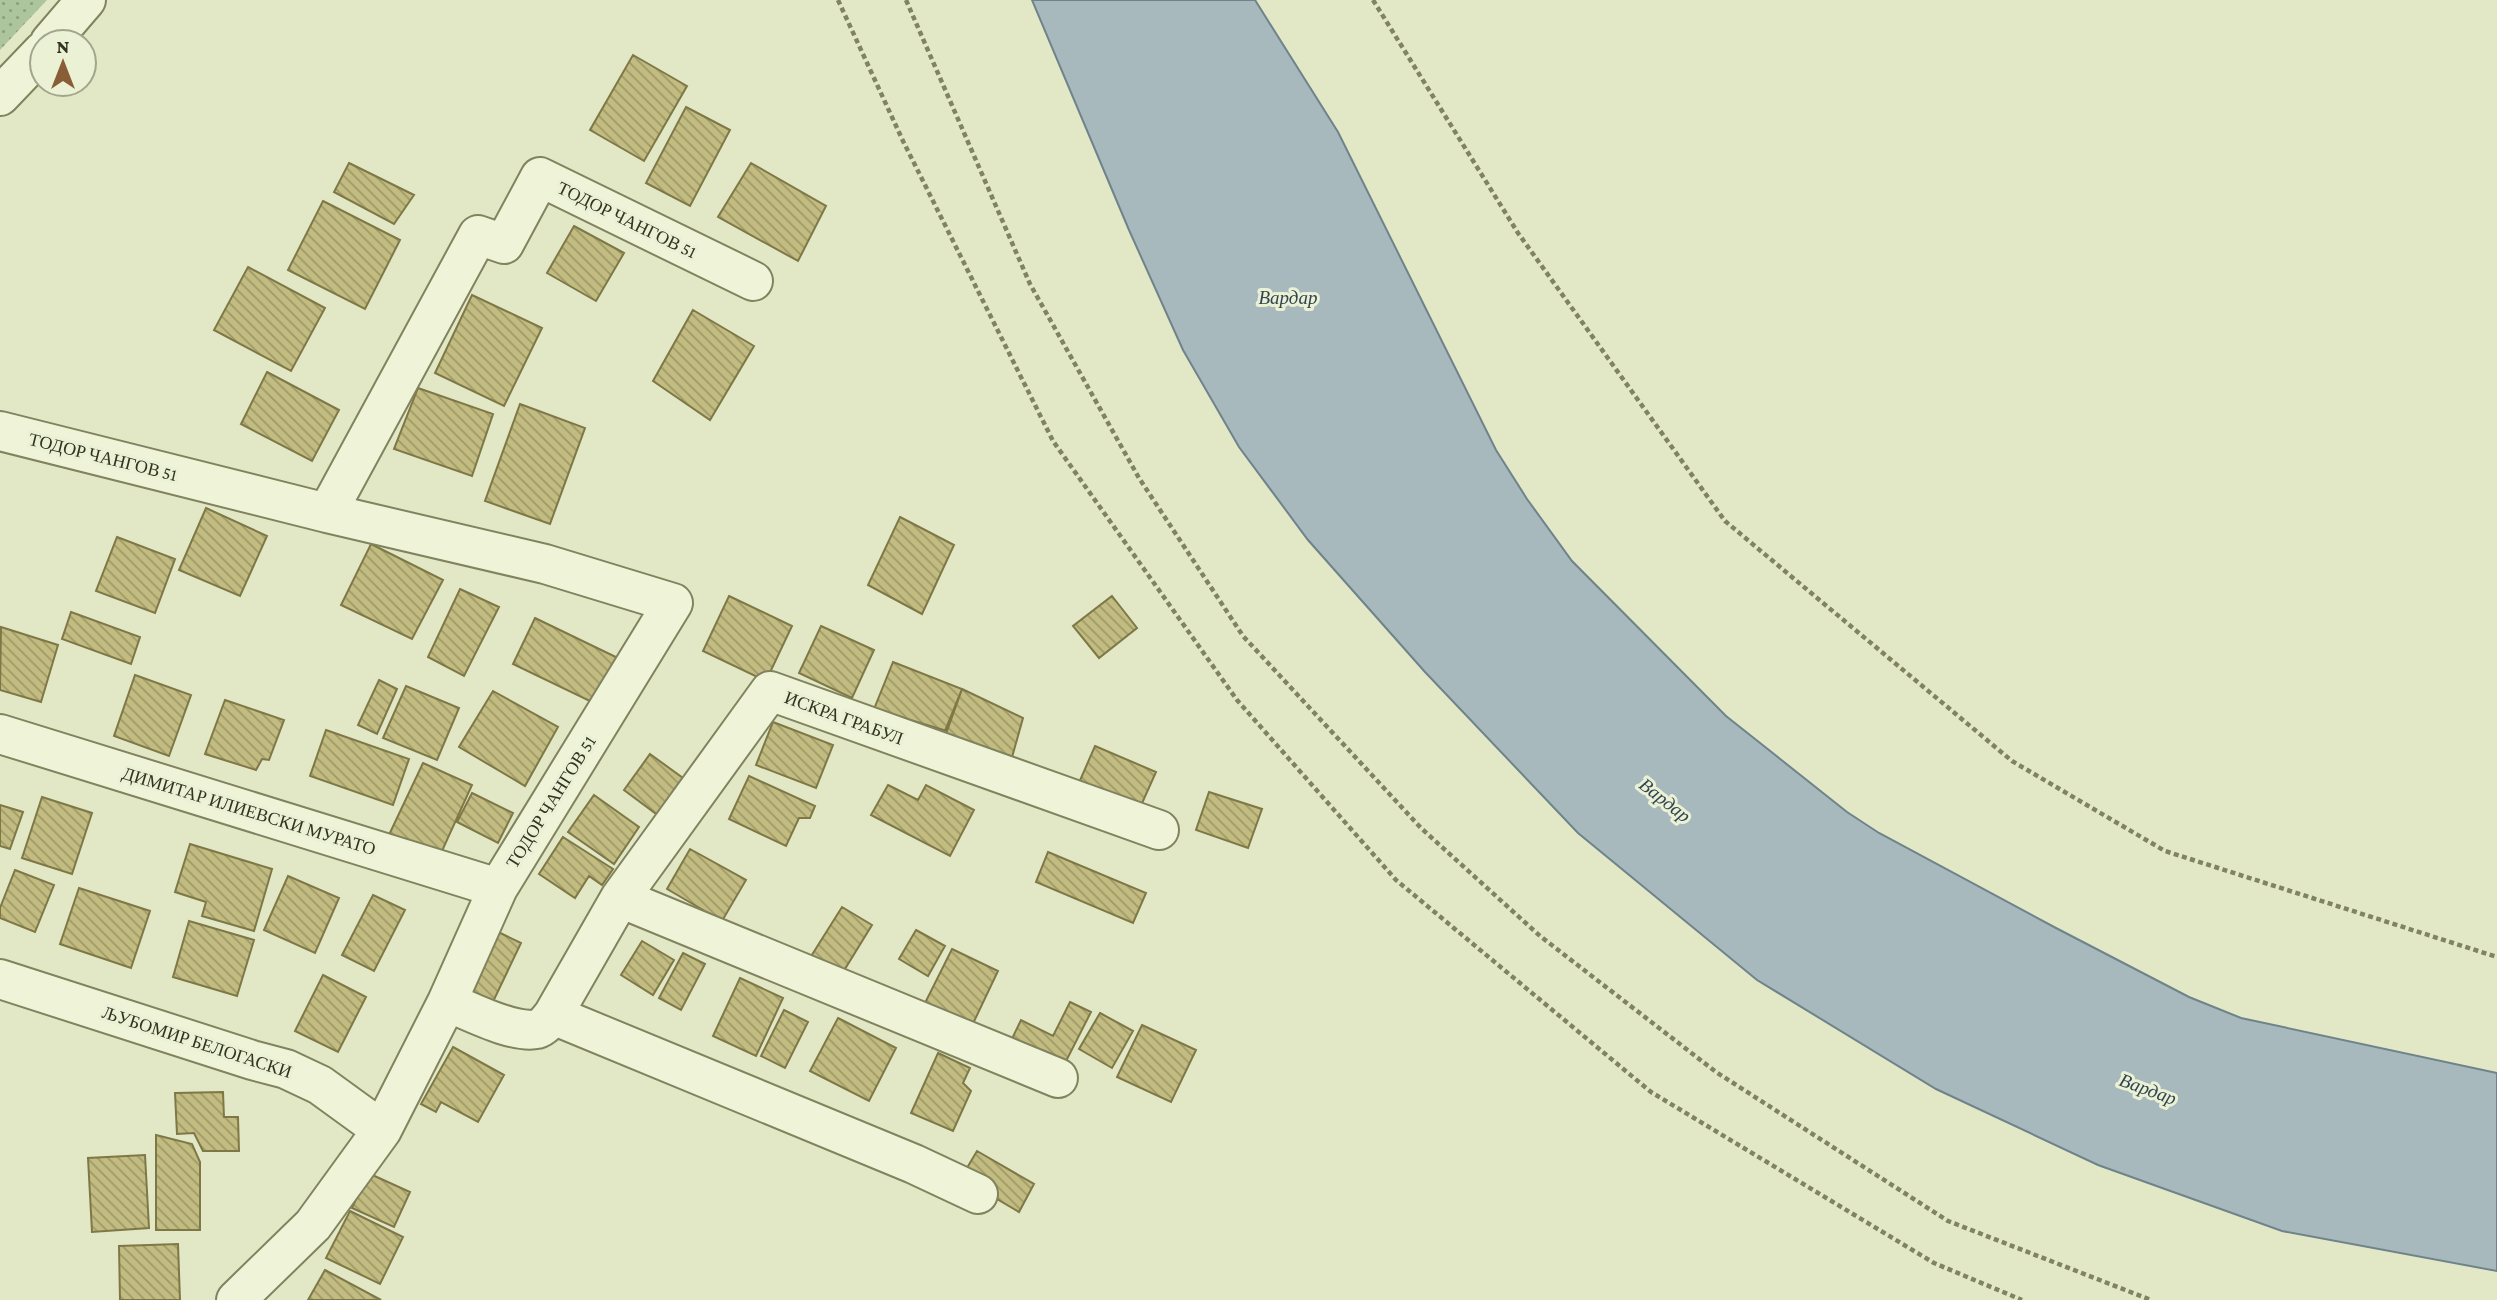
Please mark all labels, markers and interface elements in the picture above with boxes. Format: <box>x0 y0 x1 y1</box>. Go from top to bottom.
north arrow <box>28 28 98 98</box>
text: N <box>57 36 70 57</box>
street label: ТОДОР ЧАНГОВ 51 <box>554 178 700 262</box>
water label: Вардар <box>1259 287 1317 308</box>
street label: ТОДОР ЧАНГОВ 51 <box>27 429 179 485</box>
street label: ИСКРА ГРАБУЛ <box>782 687 906 749</box>
street label: ТОДОР ЧАНГОВ 51 <box>502 732 600 872</box>
street label: ДИМИТАР ИЛИЕВСКИ МУРАТО <box>120 763 378 859</box>
water label: Вардар <box>1635 774 1695 826</box>
street label: ЉУБОМИР БЕЛОГАСКИ <box>100 1002 294 1082</box>
water label: Вардар <box>2117 1069 2179 1109</box>

